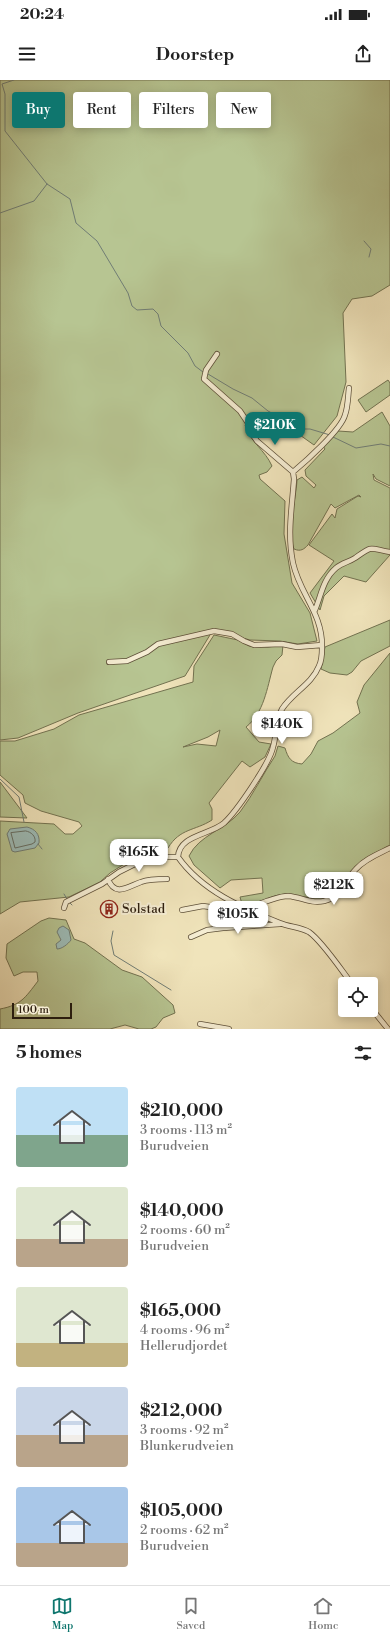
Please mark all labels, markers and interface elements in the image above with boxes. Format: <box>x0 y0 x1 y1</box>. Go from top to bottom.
text: 20:24 <box>20 5 64 24</box>
icon: menu <box>16 43 38 65</box>
text: Doorstep <box>156 43 234 66</box>
icon: share <box>352 43 374 65</box>
chip: Buy <box>12 92 65 128</box>
chip: Rent <box>73 92 131 128</box>
chip: Filters <box>139 92 208 128</box>
chip: New <box>216 92 271 128</box>
pin: $210K <box>247 412 303 446</box>
text: $210K <box>254 417 296 433</box>
pin: $140K <box>254 711 310 745</box>
text: $140K <box>261 716 303 732</box>
pin: $165K <box>111 839 167 873</box>
text: $165K <box>119 844 159 860</box>
pin: $212K <box>306 872 362 906</box>
text: $212K <box>313 877 355 893</box>
building icon: Solstad <box>99 899 119 919</box>
place label: Solstad <box>122 901 166 917</box>
pin: $105K <box>210 901 266 935</box>
text: $105K <box>217 906 259 922</box>
map controls <box>338 977 378 1017</box>
button: locate <box>338 977 378 1017</box>
scale bar <box>12 1001 72 1020</box>
text: 100 m <box>18 1003 49 1017</box>
text: 5 homes <box>16 1042 82 1064</box>
icon: filters <box>352 1042 374 1064</box>
text: $210,000 <box>140 1100 223 1122</box>
icon: home <box>48 1103 96 1151</box>
text: 3 rooms · 113 m² <box>140 1122 232 1138</box>
text: Burudveien <box>140 1138 209 1154</box>
text: $140,000 <box>140 1200 224 1222</box>
icon: home <box>48 1203 96 1251</box>
text: 2 rooms · 60 m² <box>140 1222 230 1238</box>
text: Burudveien <box>140 1238 209 1254</box>
text: $165,000 <box>140 1300 221 1322</box>
icon: home <box>48 1303 96 1351</box>
text: 4 rooms · 96 m² <box>140 1322 229 1338</box>
text: Hellerudjordet <box>140 1338 228 1354</box>
text: $212,000 <box>140 1400 222 1422</box>
icon: home <box>48 1403 96 1451</box>
text: 3 rooms · 92 m² <box>140 1422 228 1438</box>
text: Blunkerudveien <box>140 1438 234 1454</box>
text: $105,000 <box>140 1500 223 1522</box>
icon: home <box>48 1503 96 1551</box>
text: 2 rooms · 62 m² <box>140 1522 229 1538</box>
text: Burudveien <box>140 1538 209 1554</box>
tab: Map <box>51 1595 73 1633</box>
tab: Saved <box>176 1595 205 1633</box>
tab: Home <box>308 1595 339 1633</box>

